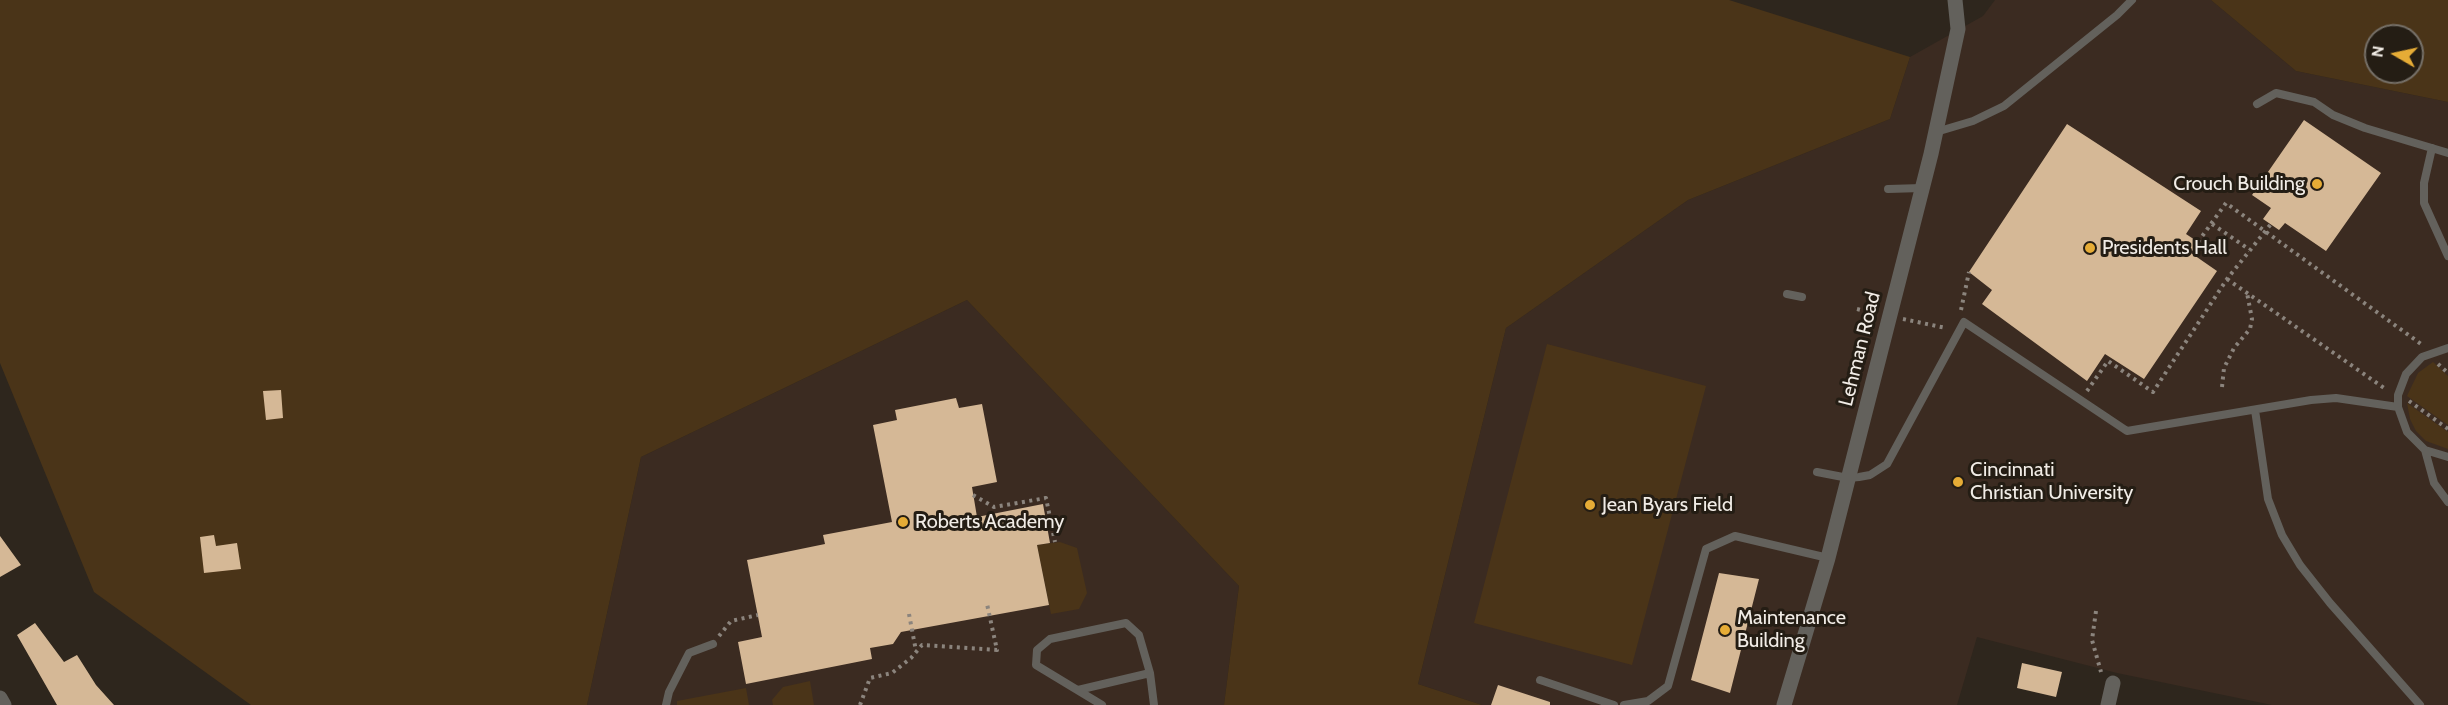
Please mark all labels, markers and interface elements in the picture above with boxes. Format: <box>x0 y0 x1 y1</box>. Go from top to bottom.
north arrow <box>2364 24 2424 84</box>
text: N <box>2367 44 2388 58</box>
place label: Crouch Building <box>2173 172 2305 196</box>
marker: Crouch Building <box>2310 177 2324 191</box>
place label: Presidents Hall <box>2102 236 2227 260</box>
marker: Presidents Hall <box>2083 241 2097 255</box>
street label: Lehman Road <box>1834 289 1886 409</box>
place label: Cincinnati Christian University <box>1970 458 2133 505</box>
marker: Cincinnati Christian University <box>1951 475 1965 489</box>
place label: Jean Byars Field <box>1602 493 1733 517</box>
marker: Jean Byars Field <box>1583 498 1597 512</box>
place label: Roberts Academy <box>915 510 1064 534</box>
marker: Roberts Academy <box>896 515 910 529</box>
place label: Maintenance Building <box>1737 606 1846 653</box>
marker: Maintenance Building <box>1718 623 1732 637</box>

